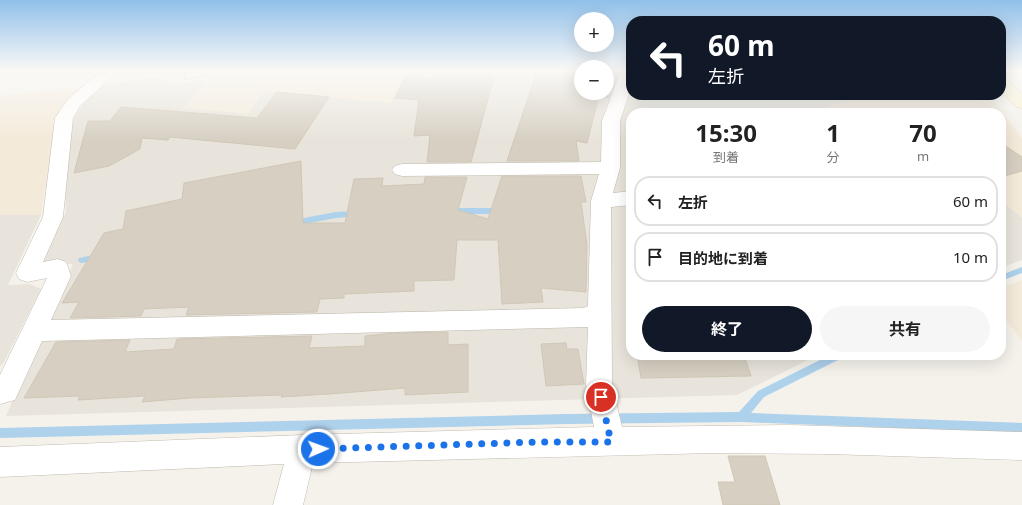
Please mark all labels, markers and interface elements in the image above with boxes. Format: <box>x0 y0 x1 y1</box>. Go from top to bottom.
map controls <box>574 12 614 100</box>
button: + <box>574 12 614 52</box>
text: 60 m <box>708 26 775 64</box>
icon: left <box>642 32 694 84</box>
button: − <box>574 60 614 100</box>
text: 左折 <box>708 64 744 88</box>
text: 15:30 <box>695 116 757 149</box>
text: 1 <box>826 116 840 149</box>
text: 70 <box>909 116 937 149</box>
text: m <box>917 147 929 165</box>
text: 到着 <box>713 148 739 166</box>
text: 分 <box>827 148 840 166</box>
icon: left <box>644 190 666 212</box>
text: 60 m <box>953 191 988 211</box>
text: 左折 <box>678 192 708 212</box>
icon: arrive <box>644 246 666 268</box>
text: 10 m <box>953 247 988 267</box>
text: 目的地に到着 <box>678 248 768 268</box>
button: 終了 <box>642 306 812 352</box>
button: 共有 <box>820 306 990 352</box>
pin <box>584 380 618 414</box>
icon: arrive <box>590 386 612 408</box>
position arrow <box>297 428 339 470</box>

